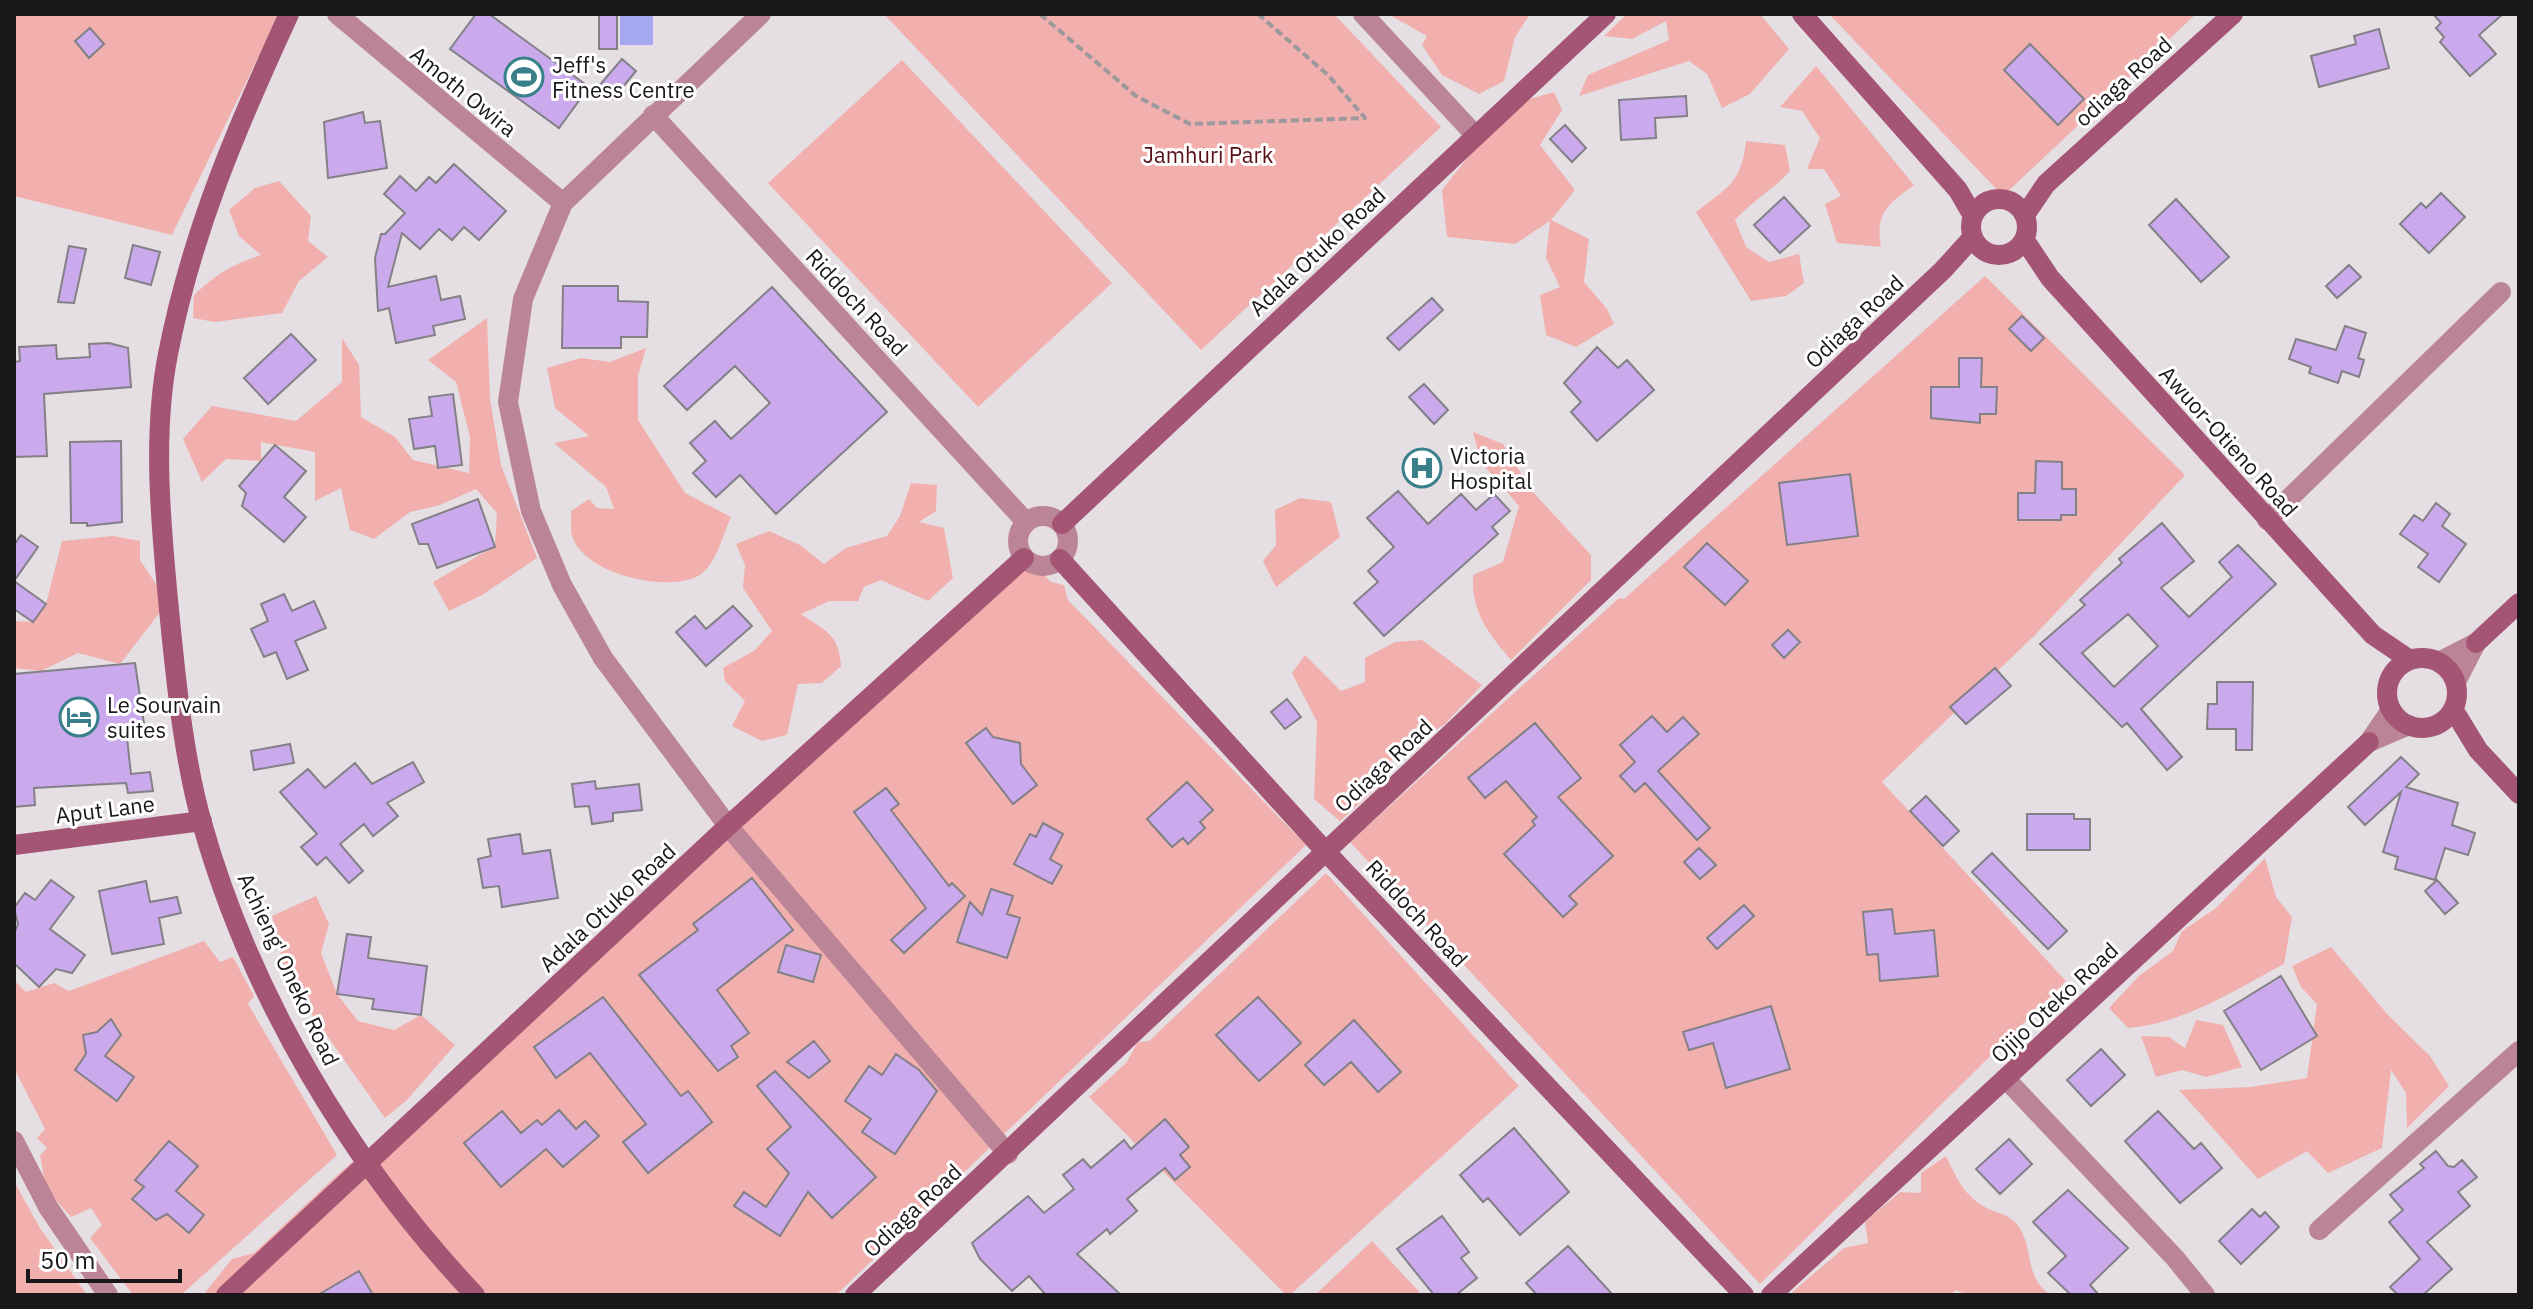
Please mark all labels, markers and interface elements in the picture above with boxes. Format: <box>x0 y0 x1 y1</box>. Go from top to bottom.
street label: odiaga Road <box>2068 30 2178 132</box>
street label: Amoth Owira <box>405 39 523 143</box>
place label: Jeff's Fitness Centre <box>552 50 695 104</box>
sports icon: Jeff's Fitness Centre <box>503 56 545 98</box>
park label: Jamhuri Park <box>1143 140 1274 169</box>
street label: Adala Otuko Road <box>1243 180 1391 322</box>
street label: Riddoch Road <box>800 242 914 362</box>
street label: Odiaga Road <box>1799 268 1909 374</box>
street label: Awuor-Otieno Road <box>2153 359 2305 523</box>
place label: Victoria Hospital <box>1450 441 1532 495</box>
hospital icon: Victoria Hospital <box>1401 447 1443 489</box>
place label: Le Sourvain suites <box>107 690 221 744</box>
hotel icon: Le Sourvain suites <box>58 696 100 738</box>
street label: Odiaga Road <box>1328 712 1438 818</box>
street label: Aput Lane <box>54 789 156 829</box>
street label: Adala Otuko Road <box>533 836 681 978</box>
street label: Riddoch Road <box>1360 853 1474 973</box>
street label: Achieng' Oneko Road <box>232 868 346 1070</box>
street label: Ojijo Oteko Road <box>1984 935 2124 1069</box>
street label: Odiaga Road <box>857 1157 967 1263</box>
scale bar <box>28 1233 180 1283</box>
text: 50 m <box>40 1244 95 1276</box>

